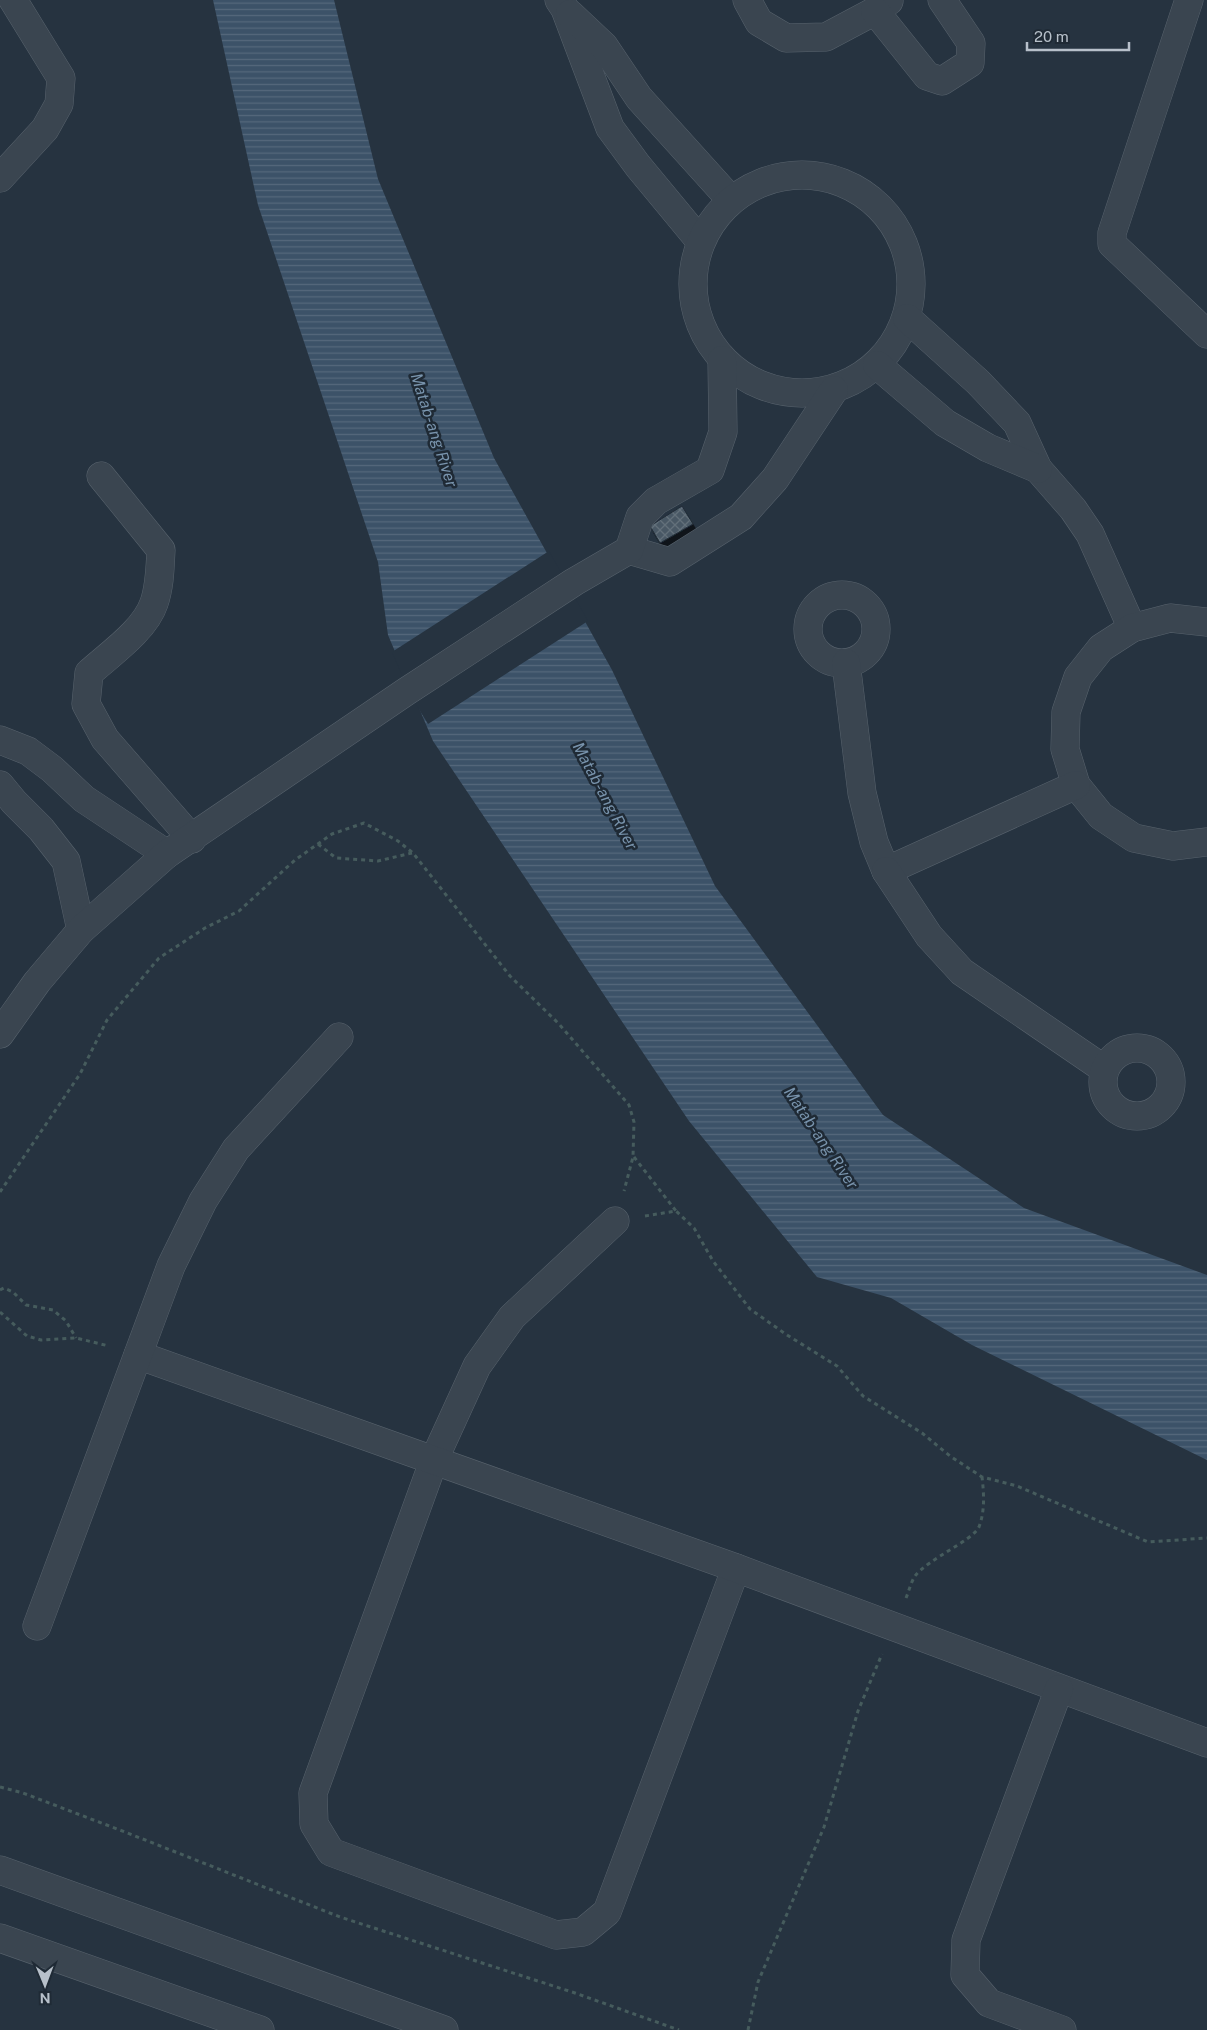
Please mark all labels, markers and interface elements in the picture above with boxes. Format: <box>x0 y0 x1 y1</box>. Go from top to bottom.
scale bar <box>1027 20 1130 52</box>
text: 20 m <box>1034 28 1069 45</box>
water label: Matab-ang River <box>407 370 462 490</box>
water label: Matab-ang River <box>569 739 642 854</box>
water label: Matab-ang River <box>780 1083 863 1193</box>
north arrow <box>20 1960 70 2010</box>
text: N <box>40 1990 51 2006</box>

